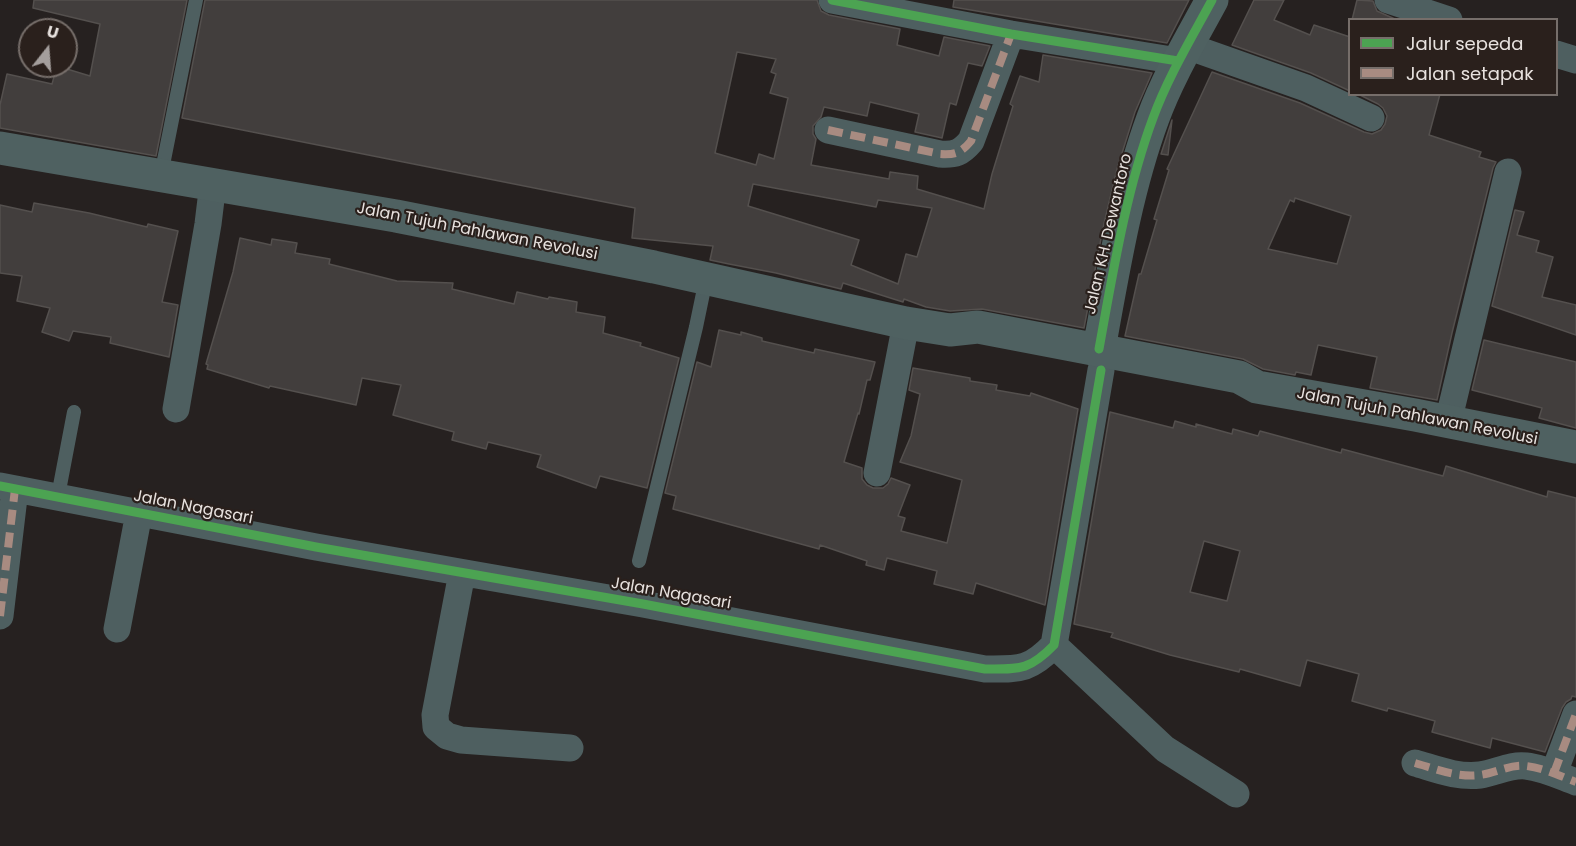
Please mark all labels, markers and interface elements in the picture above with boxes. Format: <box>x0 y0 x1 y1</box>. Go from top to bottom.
north arrow <box>18 18 78 78</box>
legend <box>1348 18 1558 96</box>
text: U <box>44 20 62 45</box>
text: Jalur sepeda <box>1406 31 1523 56</box>
text: Jalan setapak <box>1406 61 1534 86</box>
street label: Jalan KH. Dewantoro <box>1081 152 1137 316</box>
street label: Jalan Tujuh Pahlawan Revolusi <box>355 199 599 265</box>
street label: Jalan Tujuh Pahlawan Revolusi <box>1295 384 1539 450</box>
street label: Jalan Nagasari <box>132 487 254 529</box>
street label: Jalan Nagasari <box>610 574 732 614</box>

